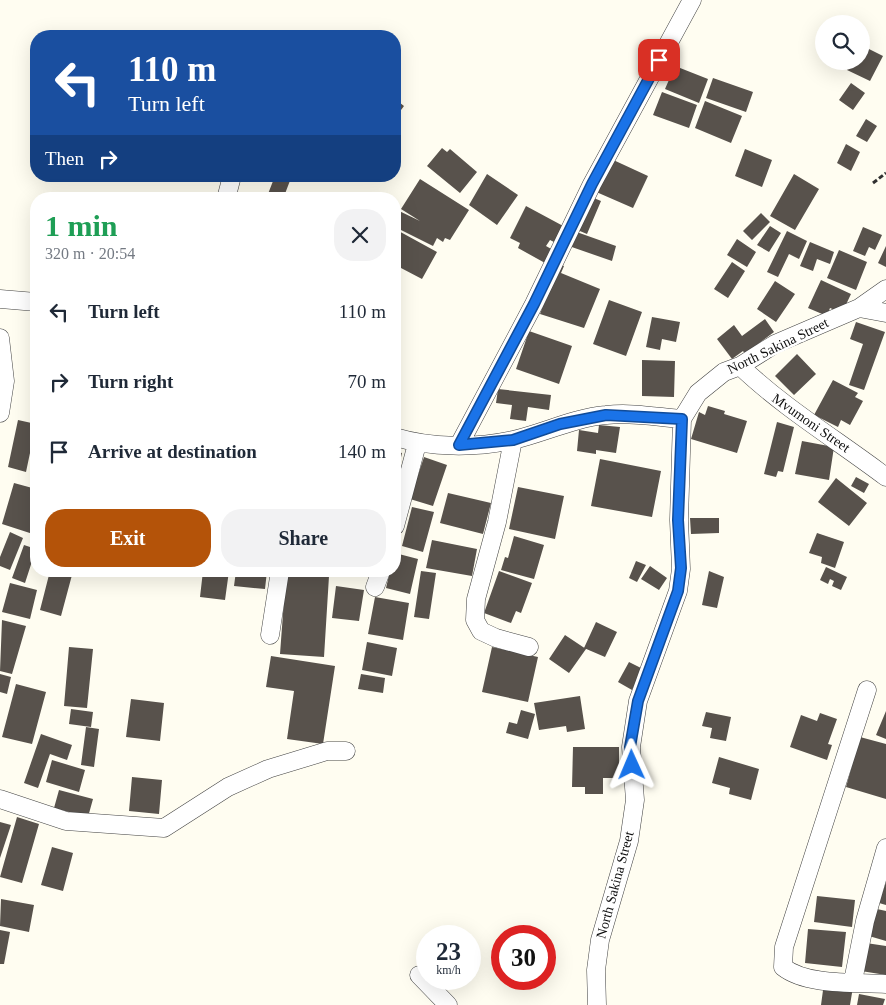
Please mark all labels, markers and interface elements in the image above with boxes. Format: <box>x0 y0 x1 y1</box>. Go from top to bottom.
map controls <box>815 15 870 70</box>
button: search <box>815 15 870 70</box>
pin <box>638 39 680 81</box>
icon: arrive <box>645 46 673 74</box>
icon: left <box>45 50 110 115</box>
text: 110 m <box>128 50 216 89</box>
text: Turn left <box>128 91 205 116</box>
icon: right <box>94 145 122 173</box>
text: Then <box>45 148 84 169</box>
text: 1 min <box>45 209 118 242</box>
button: close <box>334 209 386 261</box>
text: 320 m · 20:54 <box>45 245 135 262</box>
icon: left <box>45 298 73 326</box>
text: Turn left <box>88 301 160 322</box>
text: 110 m <box>339 301 386 322</box>
street label: North Sakina Street <box>725 315 831 377</box>
icon: right <box>45 368 73 396</box>
text: Turn right <box>88 371 173 392</box>
text: 70 m <box>347 371 386 392</box>
street label: Mvumoni Street <box>769 391 853 455</box>
icon: arrive <box>45 438 73 466</box>
text: Arrive at destination <box>88 441 257 462</box>
text: 140 m <box>338 441 386 462</box>
button: Exit <box>45 509 211 567</box>
button: Share <box>221 509 386 567</box>
position arrow <box>605 738 657 790</box>
street label: North Sakina Street <box>593 830 637 940</box>
speed limit sign: 30 <box>491 925 556 990</box>
text: 23 <box>436 938 461 965</box>
text: km/h <box>436 963 461 977</box>

